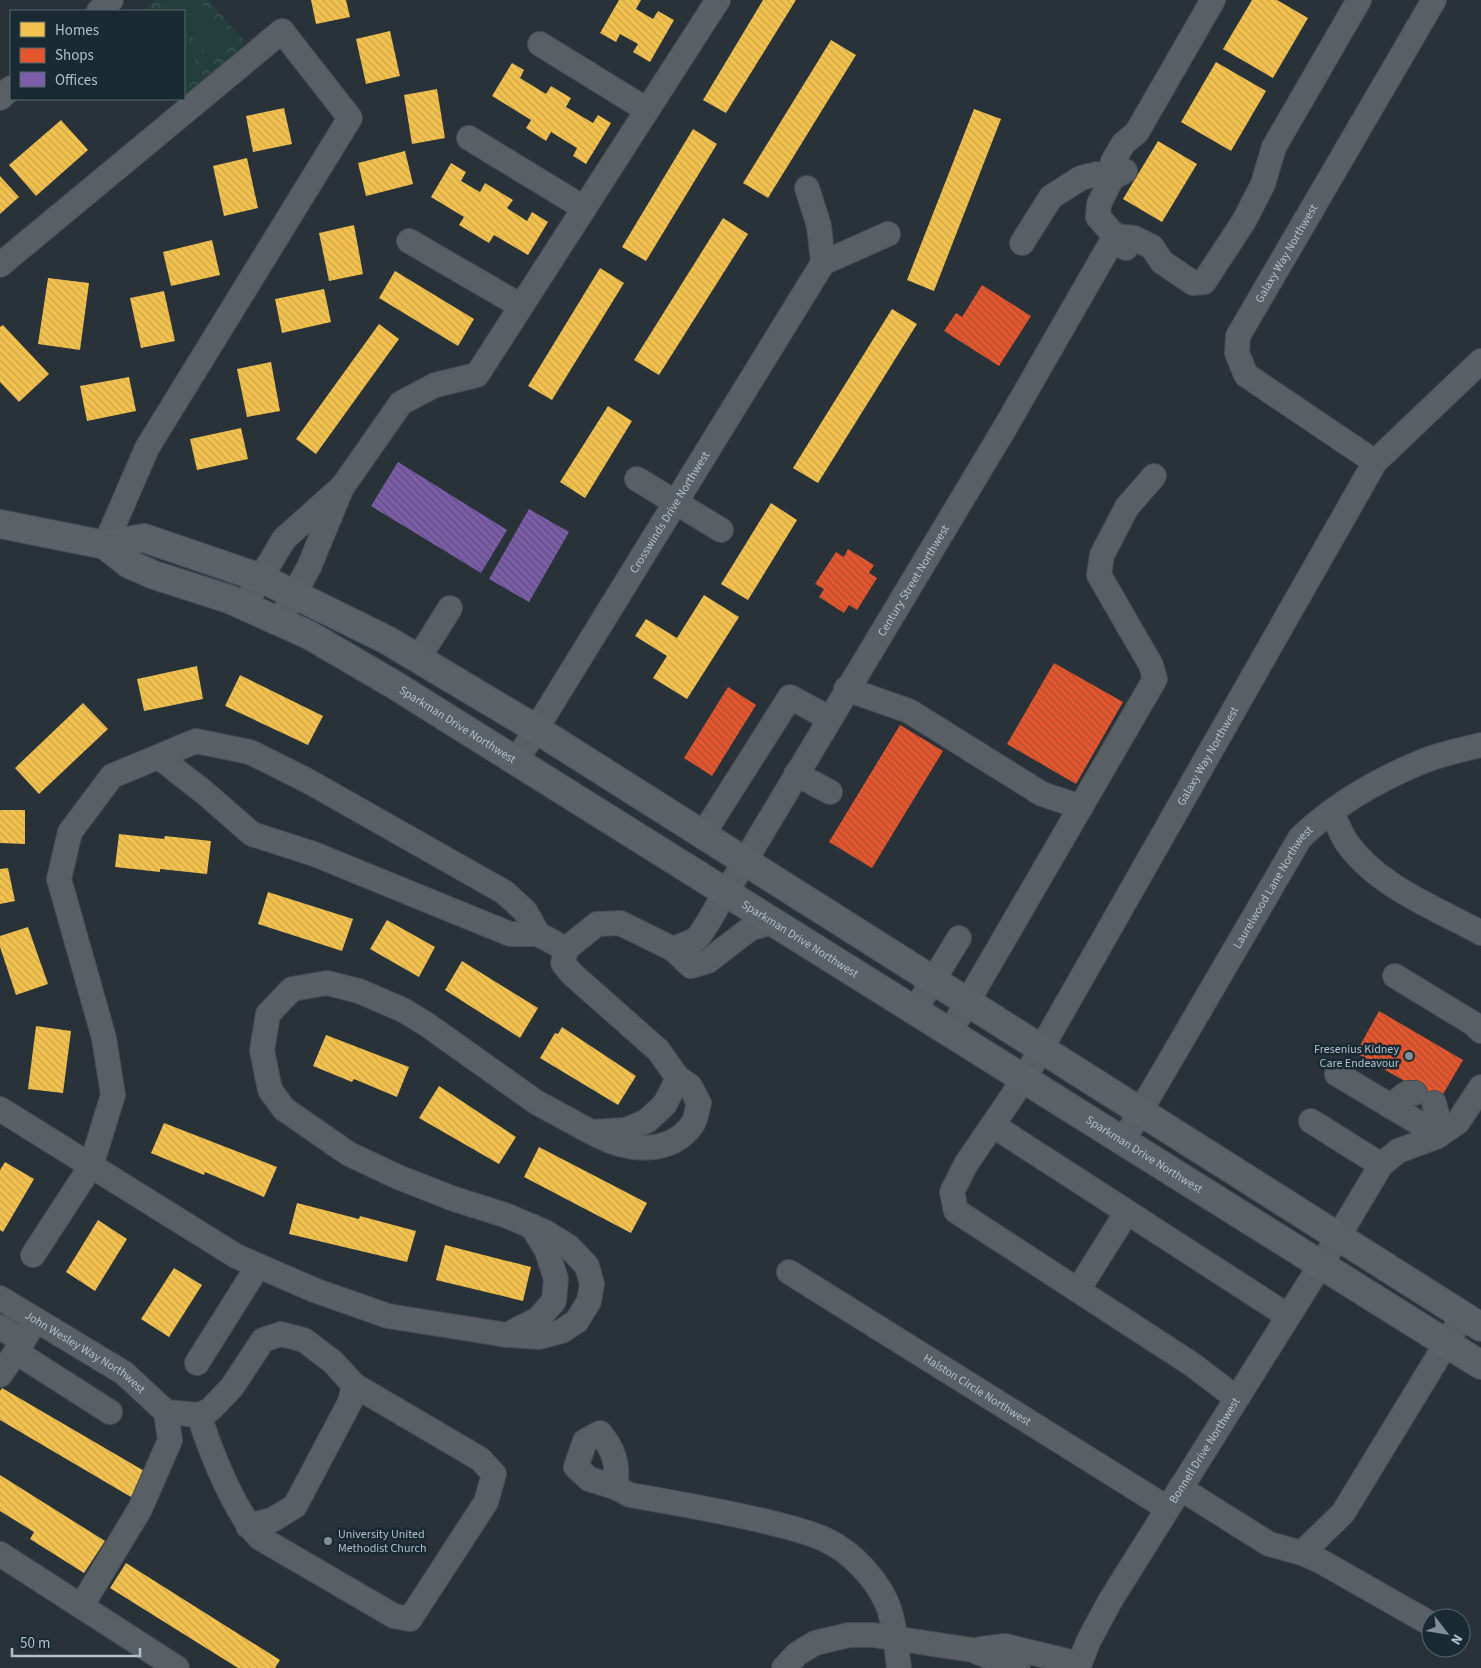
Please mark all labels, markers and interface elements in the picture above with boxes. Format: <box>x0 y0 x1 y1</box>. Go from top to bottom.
legend <box>10 10 185 100</box>
text: Homes <box>55 20 99 41</box>
text: Shops <box>55 45 94 66</box>
text: Offices <box>55 70 98 91</box>
street label: Galaxy Way Northwest <box>1251 201 1322 306</box>
street label: Crosswinds Drive Northwest <box>626 448 714 577</box>
street label: Century Street Northwest <box>874 522 954 640</box>
street label: Sparkman Drive Northwest <box>396 682 519 768</box>
street label: Galaxy Way Northwest <box>1173 704 1243 809</box>
street label: Laurelwood Lane Northwest <box>1229 822 1317 952</box>
street label: Sparkman Drive Northwest <box>738 896 862 982</box>
place label: Fresenius Kidney Care Endeavour <box>1314 1041 1400 1072</box>
marker: Fresenius Kidney Care Endeavour <box>1403 1050 1415 1062</box>
street label: Sparkman Drive Northwest <box>1082 1112 1206 1198</box>
street label: John Wesley Way Northwest <box>21 1307 149 1398</box>
street label: Halston Circle Northwest <box>920 1350 1034 1430</box>
street label: Bonnell Drive Northwest <box>1165 1394 1244 1507</box>
place label: University United Methodist Church <box>338 1526 426 1557</box>
marker: University United Methodist Church <box>322 1535 334 1547</box>
north arrow <box>1421 1608 1471 1658</box>
scale bar <box>12 1626 140 1658</box>
text: N <box>1445 1630 1467 1648</box>
text: 50 m <box>20 1633 50 1654</box>

